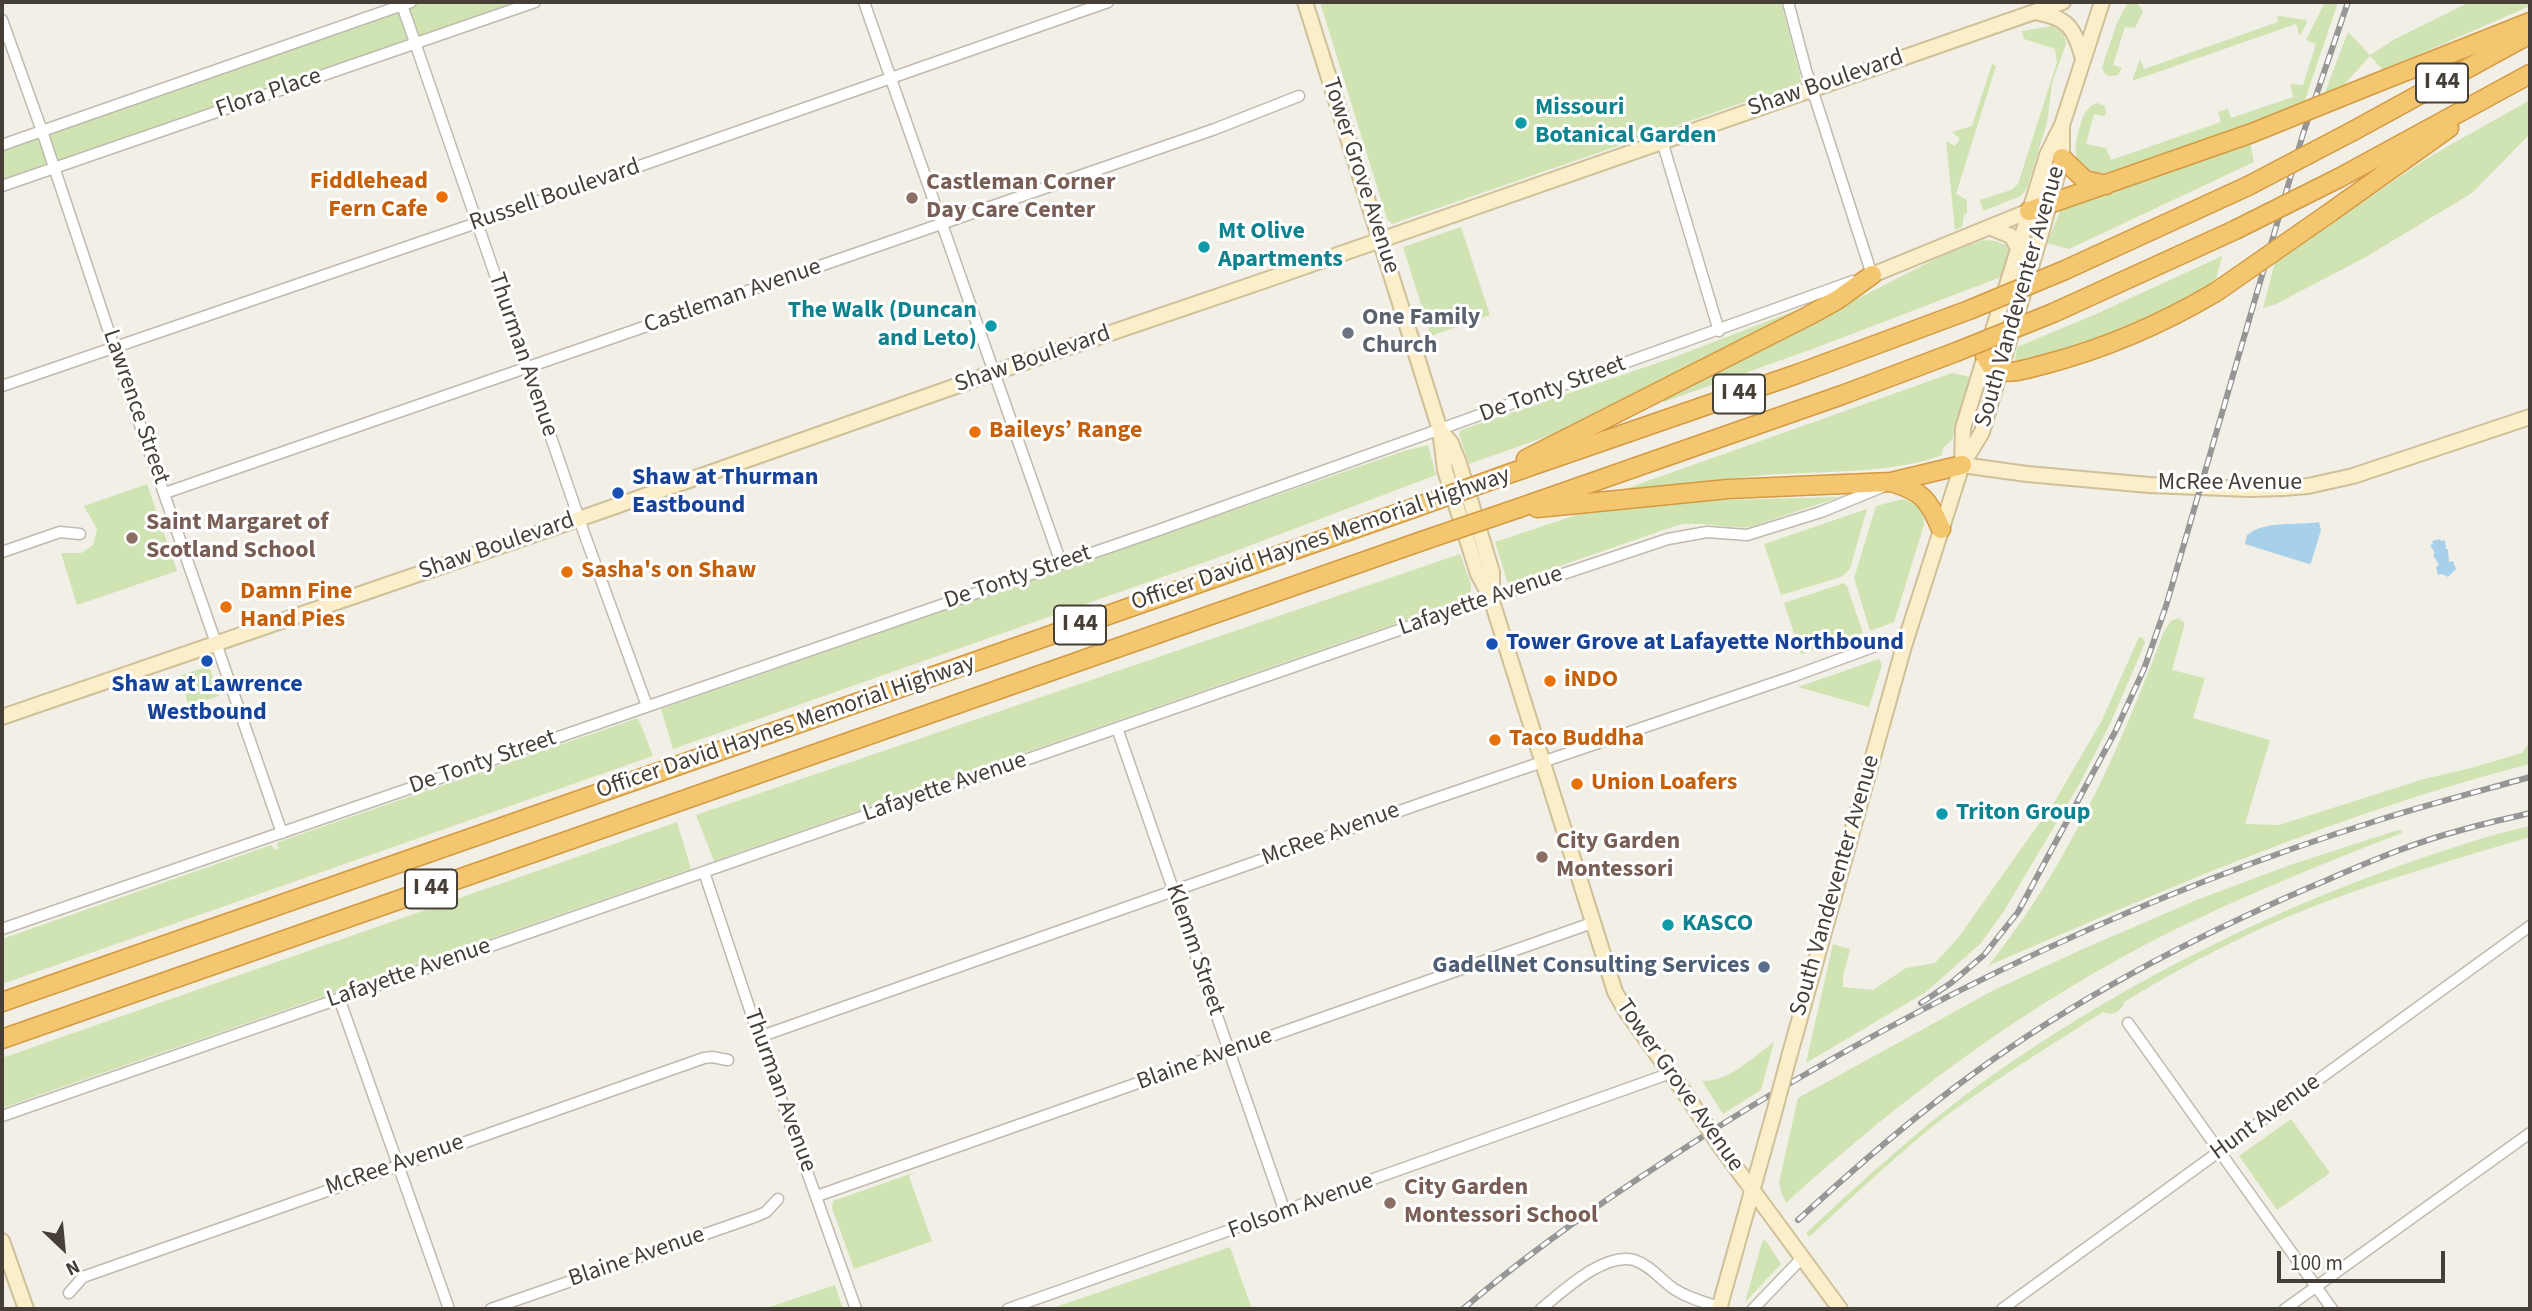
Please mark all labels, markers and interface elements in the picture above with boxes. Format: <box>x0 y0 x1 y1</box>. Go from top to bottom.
street label: Shaw Boulevard <box>1744 44 1908 124</box>
street label: Flora Place <box>212 63 326 125</box>
road number: I 44 <box>2416 64 2468 102</box>
street label: Tower Grove Avenue <box>1315 75 1405 277</box>
place label: Missouri Botanical Garden <box>1535 95 1716 151</box>
marker: Missouri Botanical Garden <box>1513 115 1529 131</box>
street label: Russell Boulevard <box>466 153 644 239</box>
street label: South Vandeventer Avenue <box>1970 163 2072 431</box>
place label: Fiddlehead Fern Cafe <box>310 169 428 225</box>
place label: Castleman Corner Day Care Center <box>926 170 1116 226</box>
marker: Fiddlehead Fern Cafe <box>434 189 450 205</box>
marker: Castleman Corner Day Care Center <box>904 190 920 206</box>
place label: Mt Olive Apartments <box>1218 219 1343 275</box>
marker: Mt Olive Apartments <box>1196 239 1212 255</box>
street label: Castleman Avenue <box>641 253 825 341</box>
street label: Thurman Avenue <box>481 269 563 441</box>
place label: The Walk (Duncan and Leto) <box>788 298 977 354</box>
place label: One Family Church <box>1362 305 1480 361</box>
marker: The Walk (Duncan and Leto) <box>983 318 999 334</box>
street label: Shaw Boulevard <box>951 320 1115 400</box>
marker: One Family Church <box>1340 325 1356 341</box>
street label: Lawrence Street <box>95 326 175 488</box>
street label: De Tonty Street <box>1476 350 1630 430</box>
road number: I 44 <box>1713 374 1765 414</box>
place label: Baileys’ Range <box>989 418 1142 446</box>
marker: Baileys’ Range <box>967 424 983 440</box>
street label: Officer David Haynes Memorial Highway <box>1128 461 1514 619</box>
place label: Shaw at Thurman Eastbound <box>632 465 818 521</box>
street label: McRee Avenue <box>2158 470 2302 498</box>
marker: Shaw at Thurman Eastbound <box>610 485 626 501</box>
street label: Shaw Boulevard <box>415 507 579 587</box>
place label: Saint Margaret of Scotland School <box>146 510 328 566</box>
marker: Saint Margaret of Scotland School <box>124 530 140 546</box>
street label: De Tonty Street <box>941 539 1095 617</box>
place label: Sasha's on Shaw <box>581 558 756 586</box>
street label: Lafayette Avenue <box>1395 561 1567 643</box>
marker: Sasha's on Shaw <box>559 564 575 580</box>
place label: Damn Fine Hand Pies <box>240 579 352 635</box>
marker: Damn Fine Hand Pies <box>218 599 234 615</box>
road number: I 44 <box>1054 606 1106 645</box>
place label: Tower Grove at Lafayette Northbound <box>1506 630 1904 658</box>
marker: Tower Grove at Lafayette Northbound <box>1484 636 1500 652</box>
street label: Officer David Haynes Memorial Highway <box>593 649 979 807</box>
marker: Shaw at Lawrence Westbound <box>199 653 215 669</box>
place label: iNDO <box>1564 667 1618 695</box>
place label: Shaw at Lawrence Westbound <box>111 672 303 728</box>
marker: iNDO <box>1542 673 1558 689</box>
street label: De Tonty Street <box>406 724 560 802</box>
place label: Taco Buddha <box>1509 726 1644 754</box>
marker: Taco Buddha <box>1487 732 1503 748</box>
street label: Lafayette Avenue <box>859 747 1031 829</box>
street label: South Vandeventer Avenue <box>1785 752 1887 1020</box>
place label: Union Loafers <box>1591 770 1737 798</box>
marker: Union Loafers <box>1569 776 1585 792</box>
street label: McRee Avenue <box>1258 797 1404 873</box>
place label: Triton Group <box>1956 800 2090 828</box>
marker: Triton Group <box>1934 806 1950 822</box>
place label: City Garden Montessori <box>1556 829 1680 885</box>
marker: City Garden Montessori <box>1534 849 1550 865</box>
road number: I 44 <box>405 870 457 908</box>
street label: Klemm Street <box>1158 881 1230 1019</box>
place label: KASCO <box>1682 911 1753 939</box>
marker: KASCO <box>1660 917 1676 933</box>
street label: Lafayette Avenue <box>323 933 495 1015</box>
place label: GadellNet Consulting Services <box>1432 953 1750 981</box>
marker: GadellNet Consulting Services <box>1756 959 1772 975</box>
street label: Tower Grove Avenue <box>1609 994 1749 1178</box>
street label: Thurman Avenue <box>736 1006 822 1176</box>
street label: Blaine Avenue <box>1133 1022 1277 1098</box>
street label: Hunt Avenue <box>2205 1069 2327 1167</box>
street label: McRee Avenue <box>322 1129 468 1203</box>
street label: Folsom Avenue <box>1224 1167 1378 1247</box>
place label: City Garden Montessori School <box>1404 1175 1598 1231</box>
marker: City Garden Montessori School <box>1382 1195 1398 1211</box>
north arrow <box>28 1213 98 1283</box>
street label: Blaine Avenue <box>565 1221 709 1295</box>
scale bar <box>2280 1238 2448 1282</box>
text: 100 m <box>2290 1248 2343 1278</box>
text: N <box>61 1252 84 1282</box>

